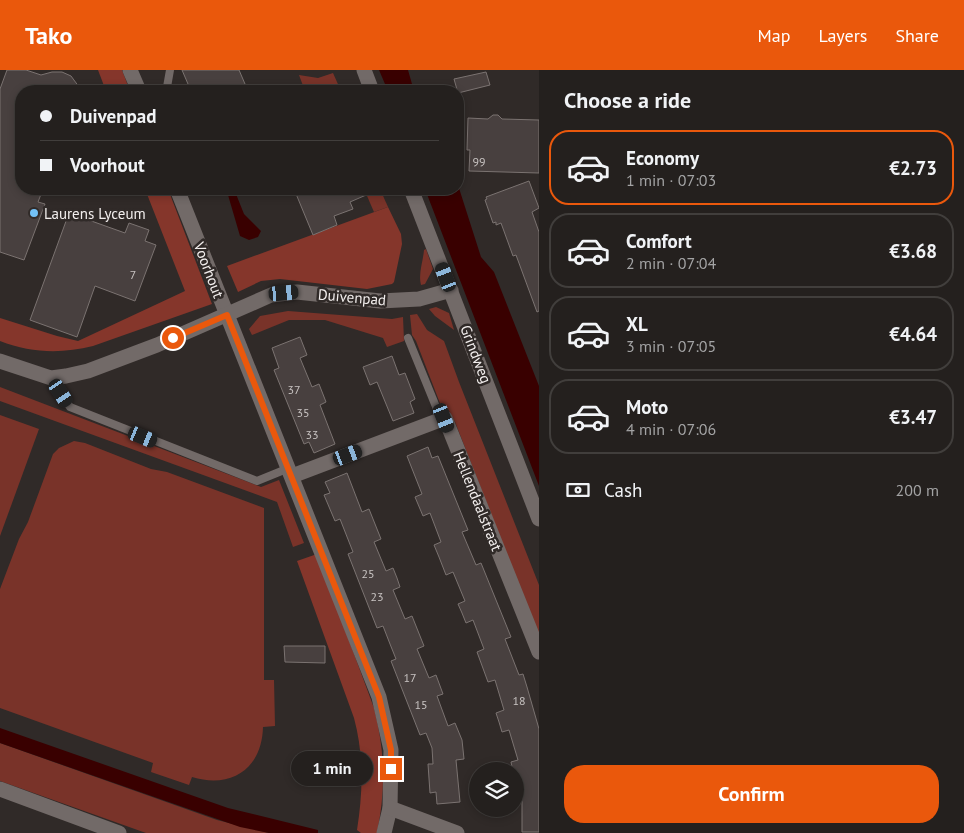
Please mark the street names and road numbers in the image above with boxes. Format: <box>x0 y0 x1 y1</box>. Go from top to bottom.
street label: Voorhout <box>189 238 228 301</box>
street label: Duivenpad <box>317 285 387 309</box>
street label: Grindweg <box>456 322 496 386</box>
street label: Hellendaalstraat <box>449 448 507 554</box>

